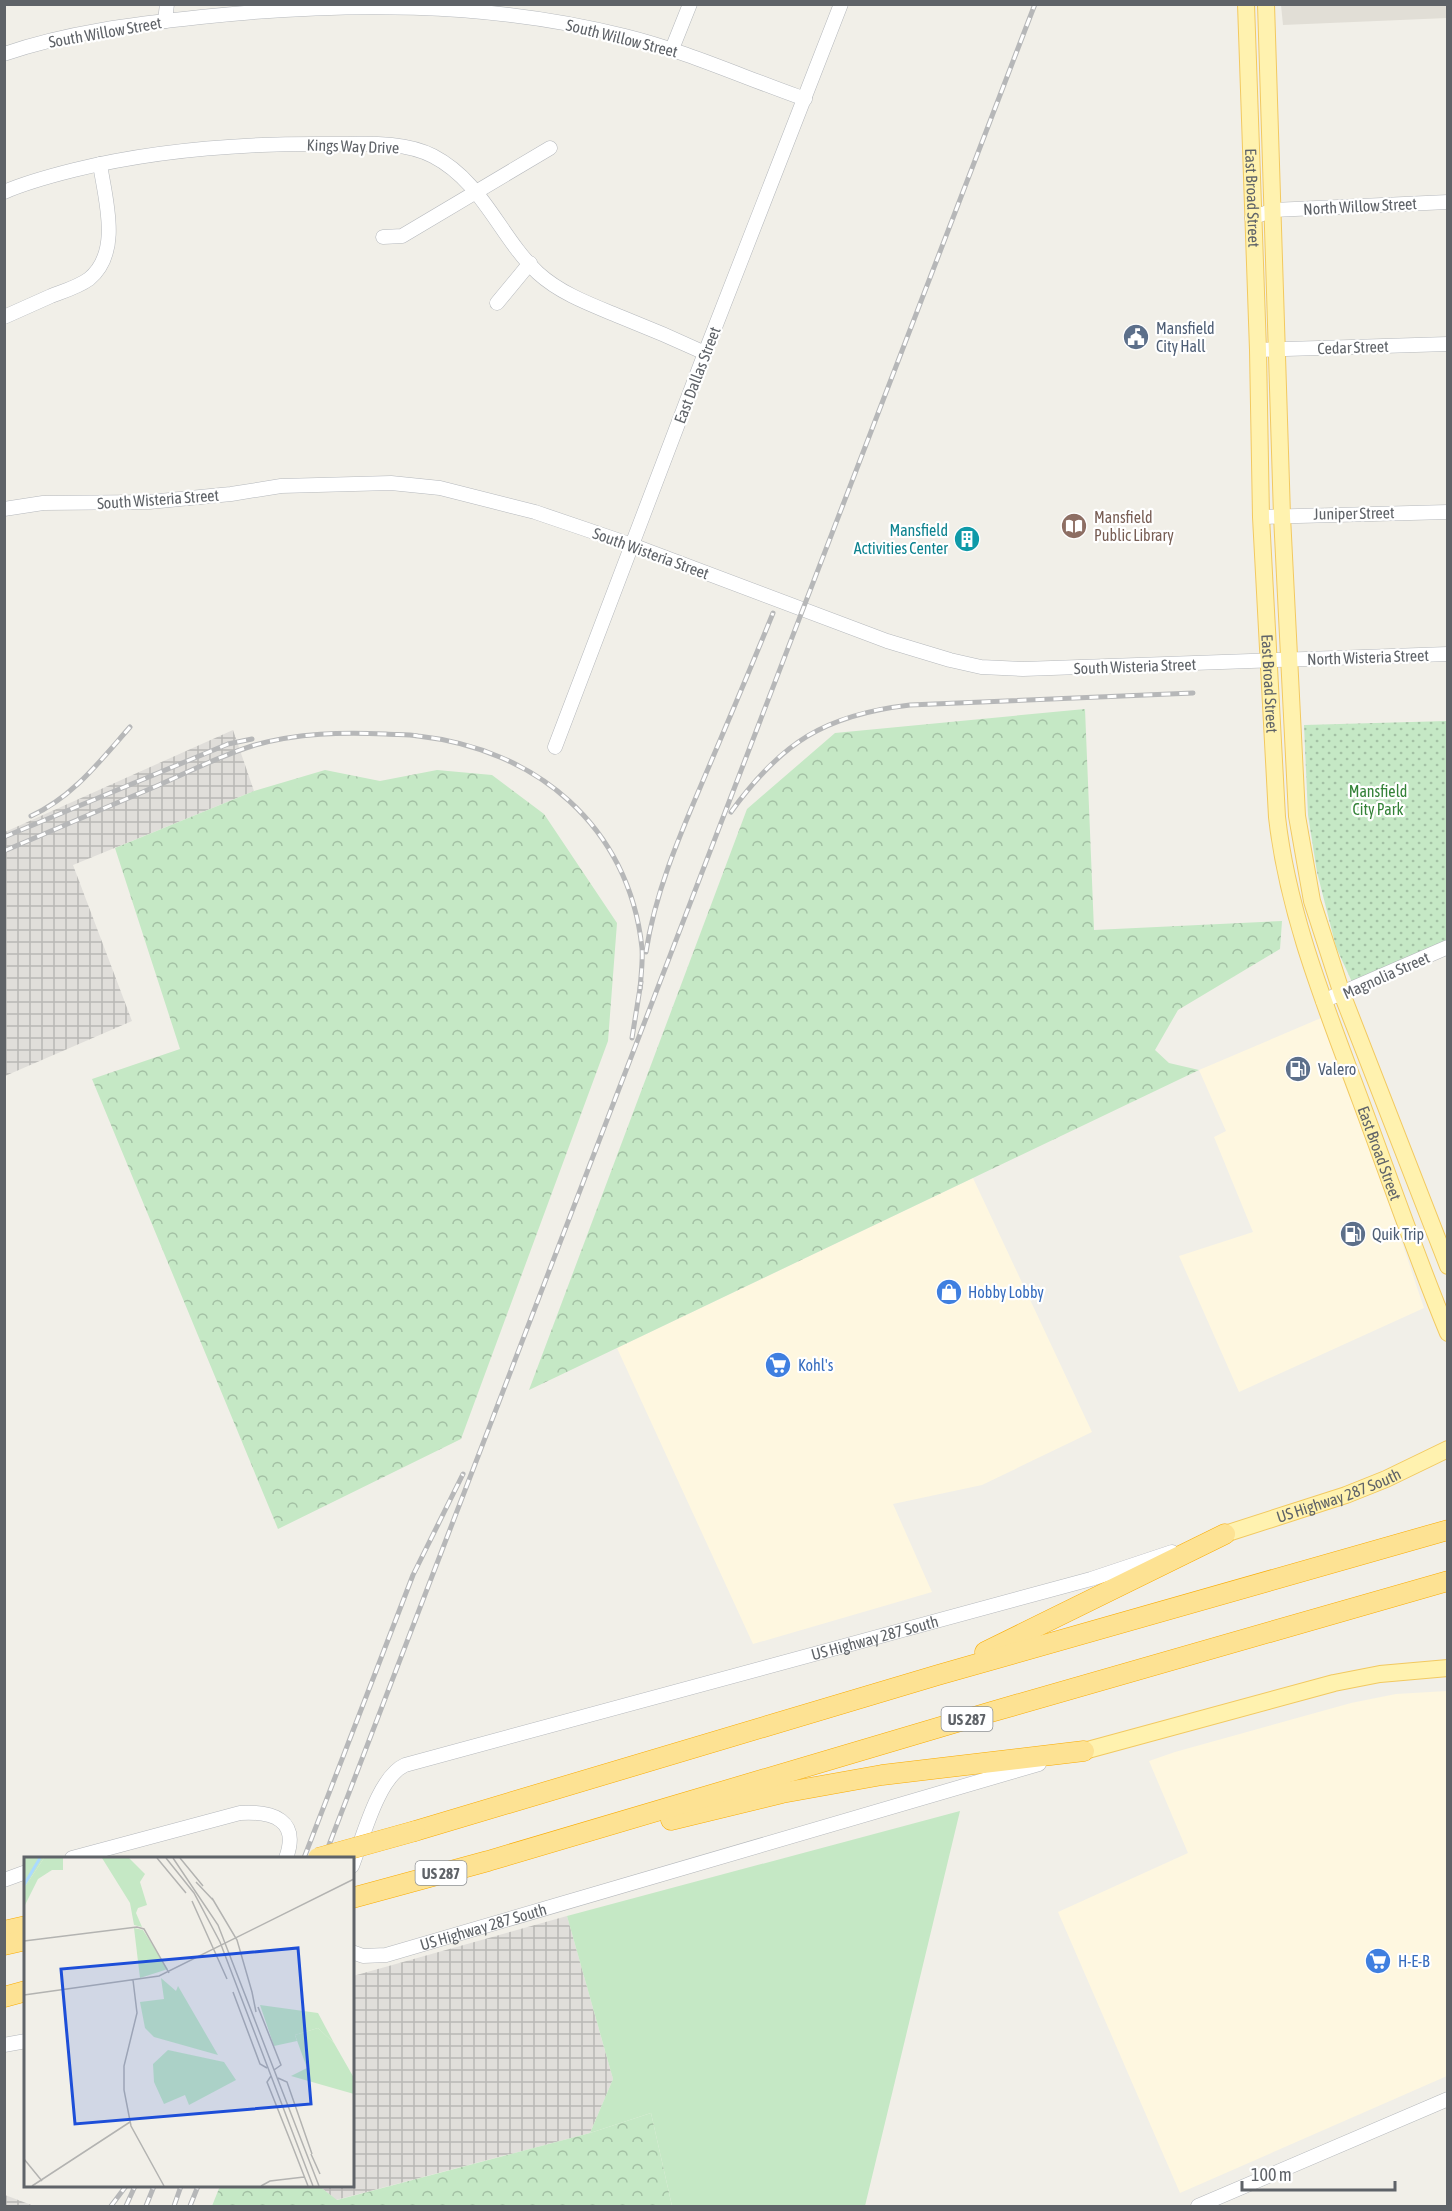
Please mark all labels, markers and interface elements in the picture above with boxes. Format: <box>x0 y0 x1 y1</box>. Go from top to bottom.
street label: South Willow Street <box>47 13 163 51</box>
street label: South Willow Street <box>564 15 680 61</box>
street label: Kings Way Drive <box>306 135 399 158</box>
street label: East Broad Street <box>1242 148 1263 248</box>
street label: North Willow Street <box>1303 194 1418 218</box>
place label: Mansfield City Hall <box>1156 319 1215 356</box>
public building icon: Mansfield City Hall <box>1121 322 1151 352</box>
street label: East Dallas Street <box>670 324 724 426</box>
street label: Cedar Street <box>1317 337 1389 357</box>
street label: South Wisteria Street <box>96 486 220 512</box>
street label: Juniper Street <box>1313 503 1395 524</box>
place label: Mansfield Public Library <box>1094 508 1174 545</box>
library icon: Mansfield Public Library <box>1059 511 1089 541</box>
place label: Mansfield Activities Center <box>854 521 948 557</box>
street label: South Wisteria Street <box>590 524 712 583</box>
building icon: Mansfield Activities Center <box>952 524 982 554</box>
street label: East Broad Street <box>1258 634 1282 734</box>
street label: North Wisteria Street <box>1307 646 1430 668</box>
street label: South Wisteria Street <box>1074 655 1197 677</box>
park label: Mansfield City Park <box>1349 782 1407 819</box>
street label: Magnolia Street <box>1340 948 1433 1003</box>
fuel station icon: Valero <box>1283 1054 1313 1084</box>
place label: Valero <box>1318 1060 1356 1078</box>
street label: East Broad Street <box>1354 1103 1405 1203</box>
fuel station icon: Quik Trip <box>1338 1219 1368 1249</box>
place label: Quik Trip <box>1372 1225 1424 1244</box>
shop icon: Hobby Lobby <box>934 1277 964 1307</box>
place label: Hobby Lobby <box>968 1283 1044 1302</box>
supermarket icon: Kohl's <box>763 1350 793 1380</box>
place label: Kohl's <box>798 1356 834 1374</box>
street label: US Highway 287 South <box>1274 1464 1404 1526</box>
street label: US Highway 287 South <box>809 1612 940 1663</box>
road number: US 287 <box>942 1707 992 1731</box>
inset map <box>24 1857 354 2187</box>
road number: US 287 <box>416 1861 466 1885</box>
street label: US Highway 287 South <box>418 1900 549 1954</box>
supermarket icon: H-E-B <box>1363 1946 1393 1976</box>
place label: H-E-B <box>1398 1952 1430 1970</box>
scale bar <box>1242 2154 1395 2192</box>
text: 100 m <box>1251 2164 1292 2185</box>

